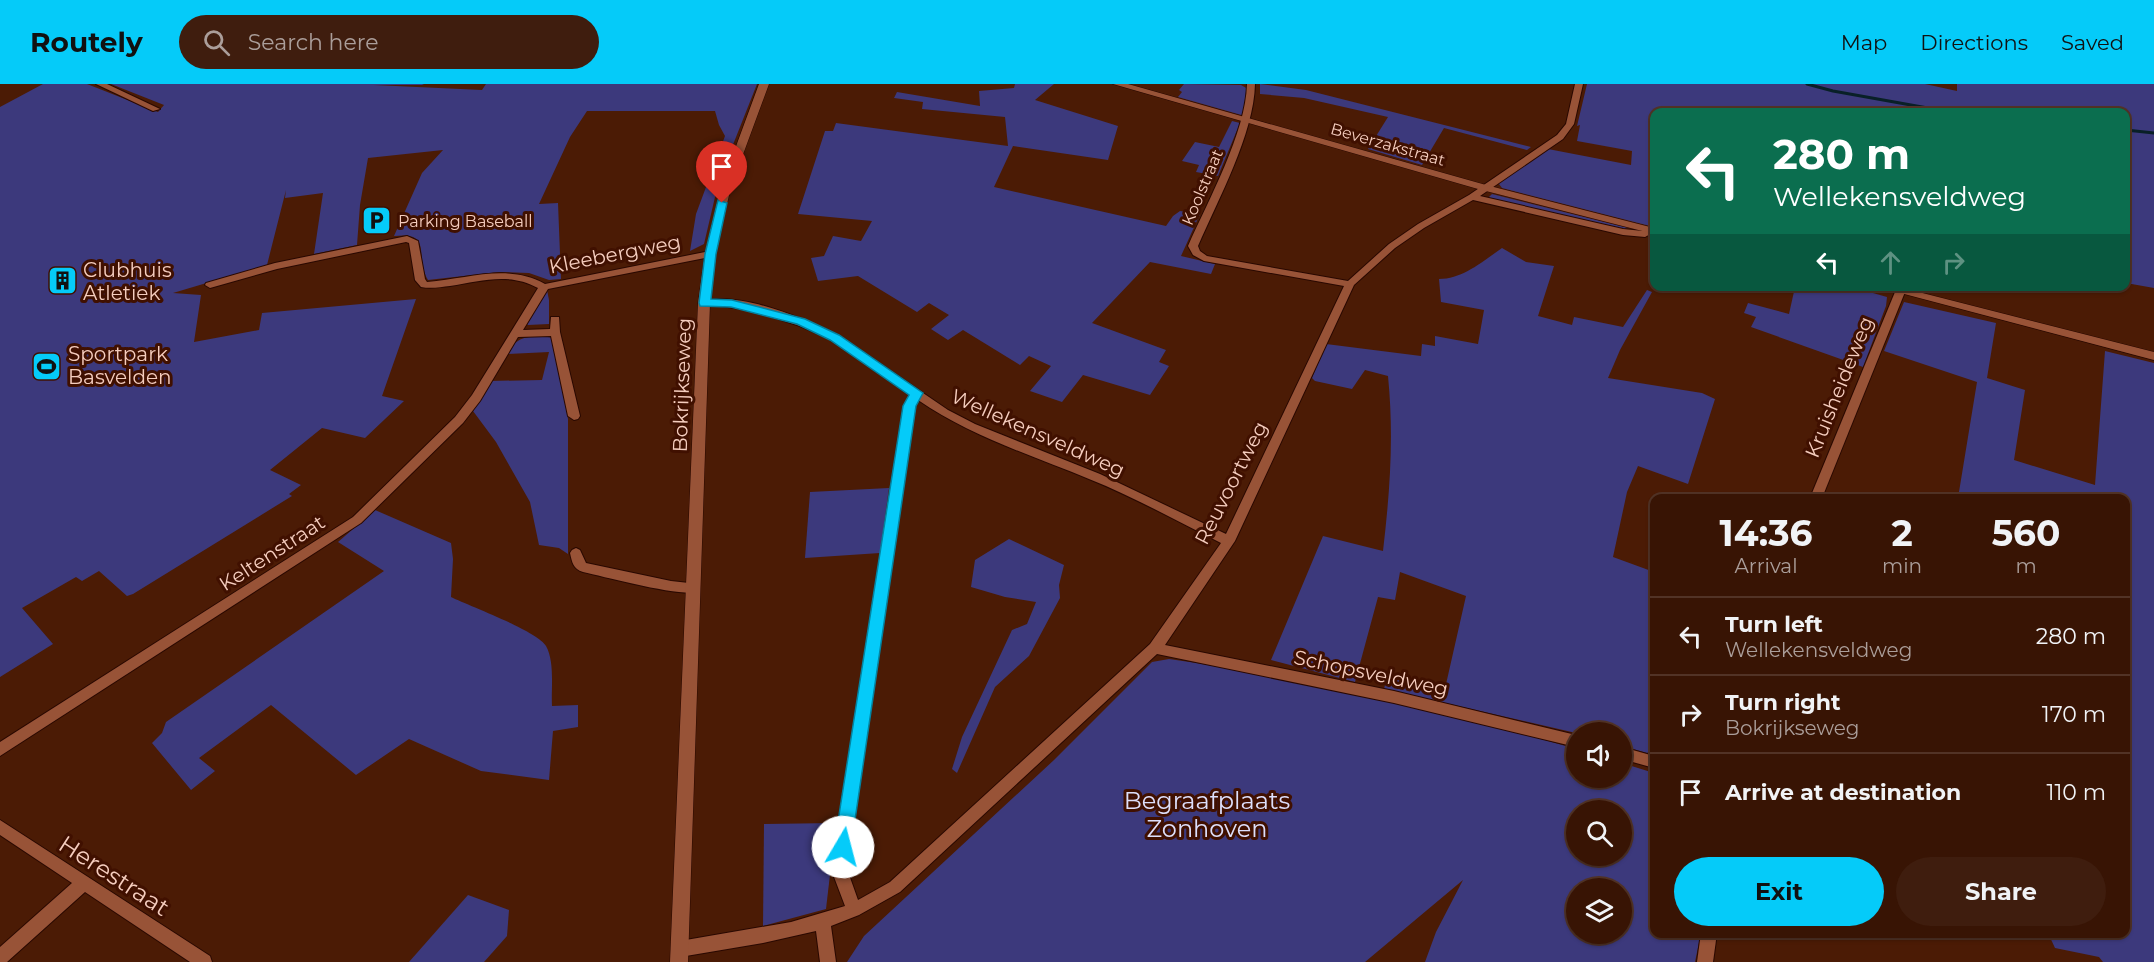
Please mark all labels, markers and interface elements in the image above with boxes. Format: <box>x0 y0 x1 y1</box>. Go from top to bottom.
search box <box>179 15 599 69</box>
text: Routely <box>30 25 143 59</box>
icon: search <box>200 26 233 59</box>
text: Search here <box>248 29 379 56</box>
text: Map <box>1841 30 1887 55</box>
text: Directions <box>1920 30 2028 55</box>
text: Saved <box>2061 30 2124 55</box>
street label: Beverzakstraat <box>1328 119 1448 170</box>
text: 280 m <box>1773 128 1910 180</box>
icon: left <box>1674 132 1752 210</box>
pin <box>696 141 747 203</box>
street label: Koolstraat <box>1178 146 1227 228</box>
icon: arrive <box>705 150 738 183</box>
text: Wellekensveldweg <box>1773 180 2026 213</box>
parking icon: Parking Baseball <box>361 205 393 237</box>
place label: Parking Baseball <box>398 212 533 231</box>
street label: Kleebergweg <box>547 229 683 279</box>
icon: left <box>1811 246 1844 279</box>
icon: ahead <box>1874 246 1907 279</box>
icon: right <box>1937 246 1970 279</box>
place label: Clubhuis Atletiek <box>83 258 172 305</box>
building icon: Clubhuis Atletiek <box>46 265 78 297</box>
street label: Kruisheideweg <box>1800 313 1878 461</box>
street label: Bokrijkseweg <box>668 317 696 453</box>
place label: Sportpark Basvelden <box>68 342 172 389</box>
sports icon: Sportpark Basvelden <box>31 350 63 382</box>
street label: Wellekensveldweg <box>948 384 1128 482</box>
street label: Reuvoortweg <box>1190 417 1272 549</box>
street label: Keltenstraat <box>215 510 329 596</box>
text: 14:36 <box>1720 511 1812 555</box>
text: 2 <box>1891 511 1913 555</box>
text: 560 <box>1992 511 2060 555</box>
text: Arrival <box>1734 554 1798 578</box>
text: min <box>1882 554 1922 578</box>
text: m <box>2015 554 2037 578</box>
text: Turn left <box>1725 611 1823 638</box>
icon: left <box>1674 620 1707 653</box>
text: 280 m <box>2036 623 2106 650</box>
text: Wellekensveldweg <box>1725 638 1912 662</box>
street label: Schopsveldweg <box>1292 645 1450 701</box>
text: Turn right <box>1725 689 1840 716</box>
icon: right <box>1674 698 1707 731</box>
text: 170 m <box>2042 701 2106 728</box>
text: Bokrijkseweg <box>1725 716 1860 740</box>
map controls <box>1566 722 1632 944</box>
button: sound <box>1566 722 1632 788</box>
icon: arrive <box>1674 776 1707 809</box>
text: Arrive at destination <box>1725 779 1961 806</box>
text: 110 m <box>2046 779 2106 806</box>
park label: Begraafplaats Zonhoven <box>1124 786 1290 843</box>
button: search <box>1566 800 1632 866</box>
position arrow <box>811 815 875 879</box>
street label: Herestraat <box>54 829 175 922</box>
button: Exit <box>1674 857 1884 926</box>
button: Share <box>1896 857 2106 926</box>
button: layers <box>1566 878 1632 944</box>

